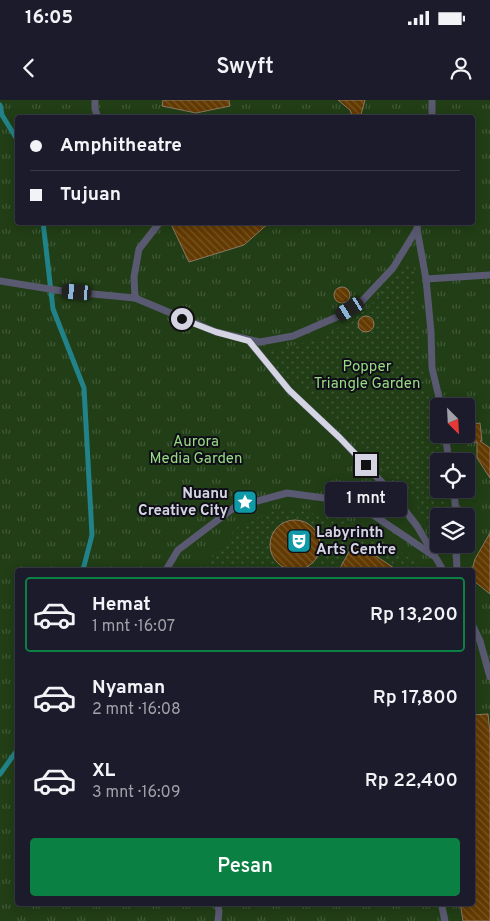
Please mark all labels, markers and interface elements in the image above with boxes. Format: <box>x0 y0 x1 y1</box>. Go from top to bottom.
text: 16:05 <box>25 6 73 30</box>
icon: back <box>15 54 43 82</box>
text: Swyft <box>216 54 274 81</box>
icon: person <box>447 54 475 82</box>
text: Amphitheatre <box>60 134 182 158</box>
text: Tujuan <box>60 183 121 207</box>
car <box>61 283 92 301</box>
car <box>333 295 366 323</box>
route start <box>171 308 193 330</box>
park label: Popper Triangle Garden <box>314 358 420 394</box>
north arrow <box>430 398 475 442</box>
map controls <box>430 398 475 553</box>
park label: Aurora Media Garden <box>149 433 243 469</box>
button: locate <box>430 453 475 498</box>
route end <box>355 454 377 476</box>
callout: 1 mnt <box>325 482 407 518</box>
place label: Nuanu Creative City <box>138 485 228 521</box>
place icon: Nuanu Creative City <box>232 489 258 515</box>
text: 1 mnt <box>346 489 386 509</box>
button: layers <box>430 508 475 553</box>
place label: Labyrinth Arts Centre <box>316 524 396 560</box>
theatre icon: Labyrinth Arts Centre <box>286 528 312 554</box>
icon: car <box>32 592 77 637</box>
text: Hemat <box>92 593 151 617</box>
text: Rp 13,200 <box>370 603 458 627</box>
text: 1 mnt · 16:07 <box>92 617 175 637</box>
icon: car <box>32 675 77 720</box>
text: Nyaman <box>92 676 165 700</box>
text: Rp 17,800 <box>373 686 458 710</box>
text: 2 mnt · 16:08 <box>92 700 181 720</box>
icon: car <box>32 758 77 803</box>
text: XL <box>92 759 115 783</box>
text: Rp 22,400 <box>365 769 458 793</box>
text: 3 mnt · 16:09 <box>92 783 180 803</box>
button: Pesan <box>30 838 460 896</box>

